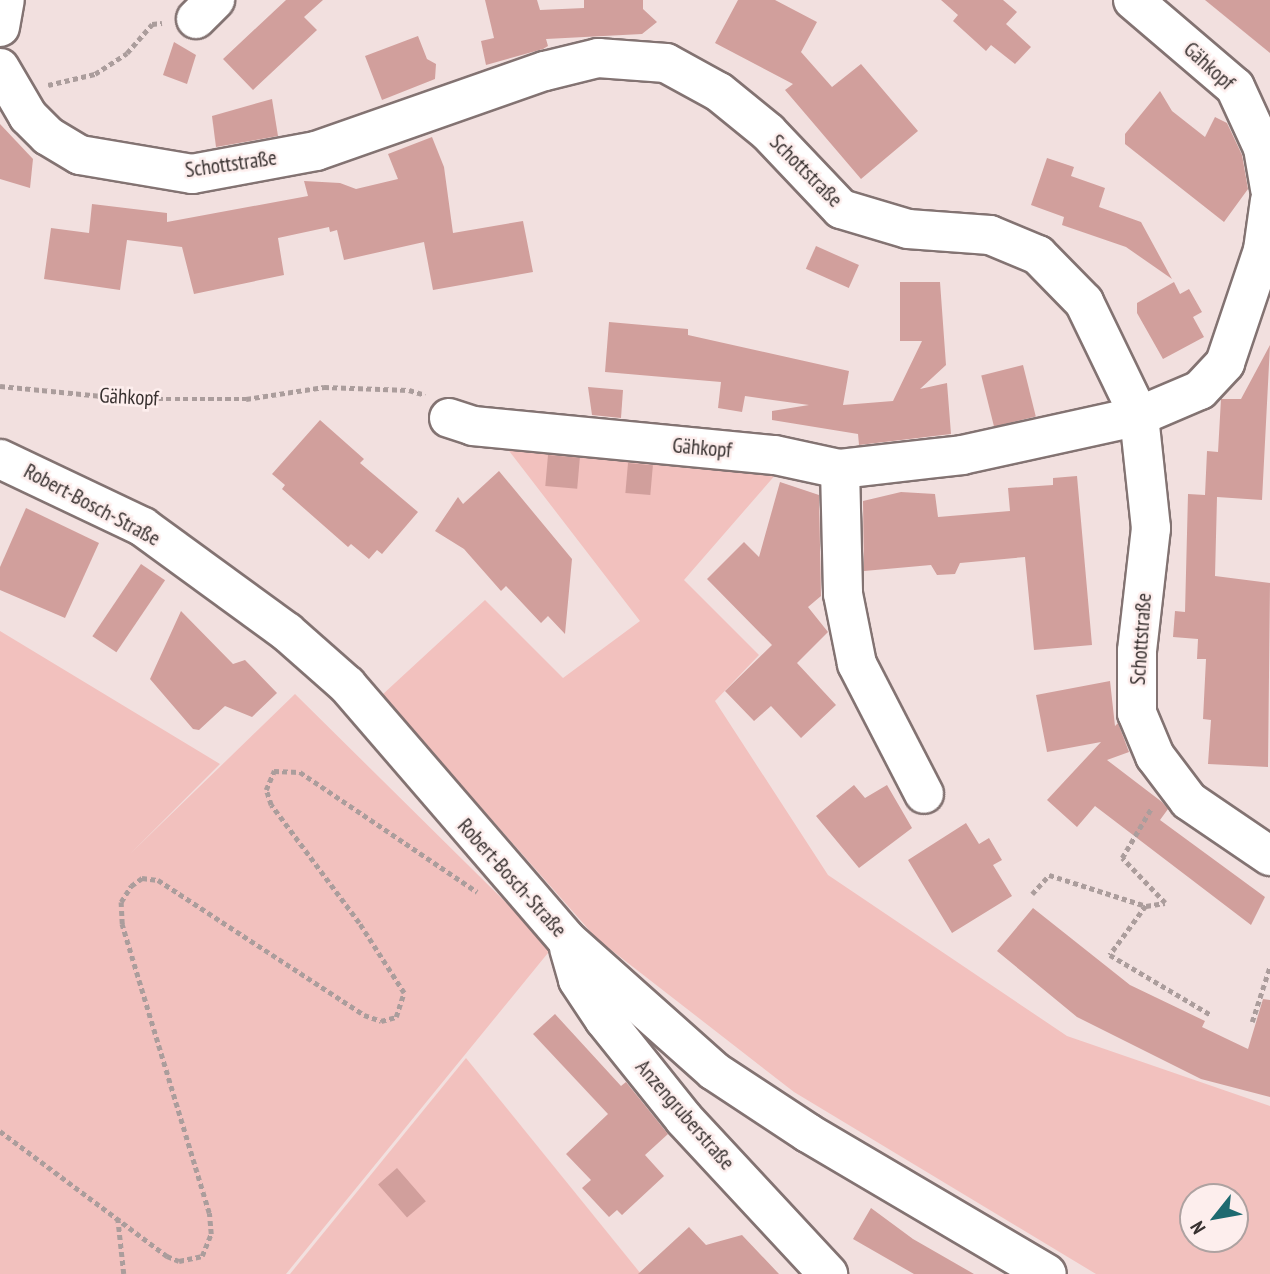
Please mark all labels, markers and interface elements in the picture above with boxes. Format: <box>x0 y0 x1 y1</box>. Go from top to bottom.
street label: Gähkopf <box>1179 37 1239 95</box>
street label: Schottstraße <box>764 129 848 213</box>
street label: Schottstraße <box>184 145 278 183</box>
street label: Gähkopf <box>99 383 159 411</box>
street label: Gähkopf <box>671 433 733 463</box>
street label: Robert-Bosch-Straße <box>20 459 164 551</box>
street label: Schottstraße <box>1125 592 1157 686</box>
street label: Robert-Bosch-Straße <box>452 814 572 942</box>
street label: Anzengruberstraße <box>630 1055 740 1175</box>
north arrow <box>1179 1183 1249 1253</box>
text: N <box>1185 1217 1211 1238</box>

